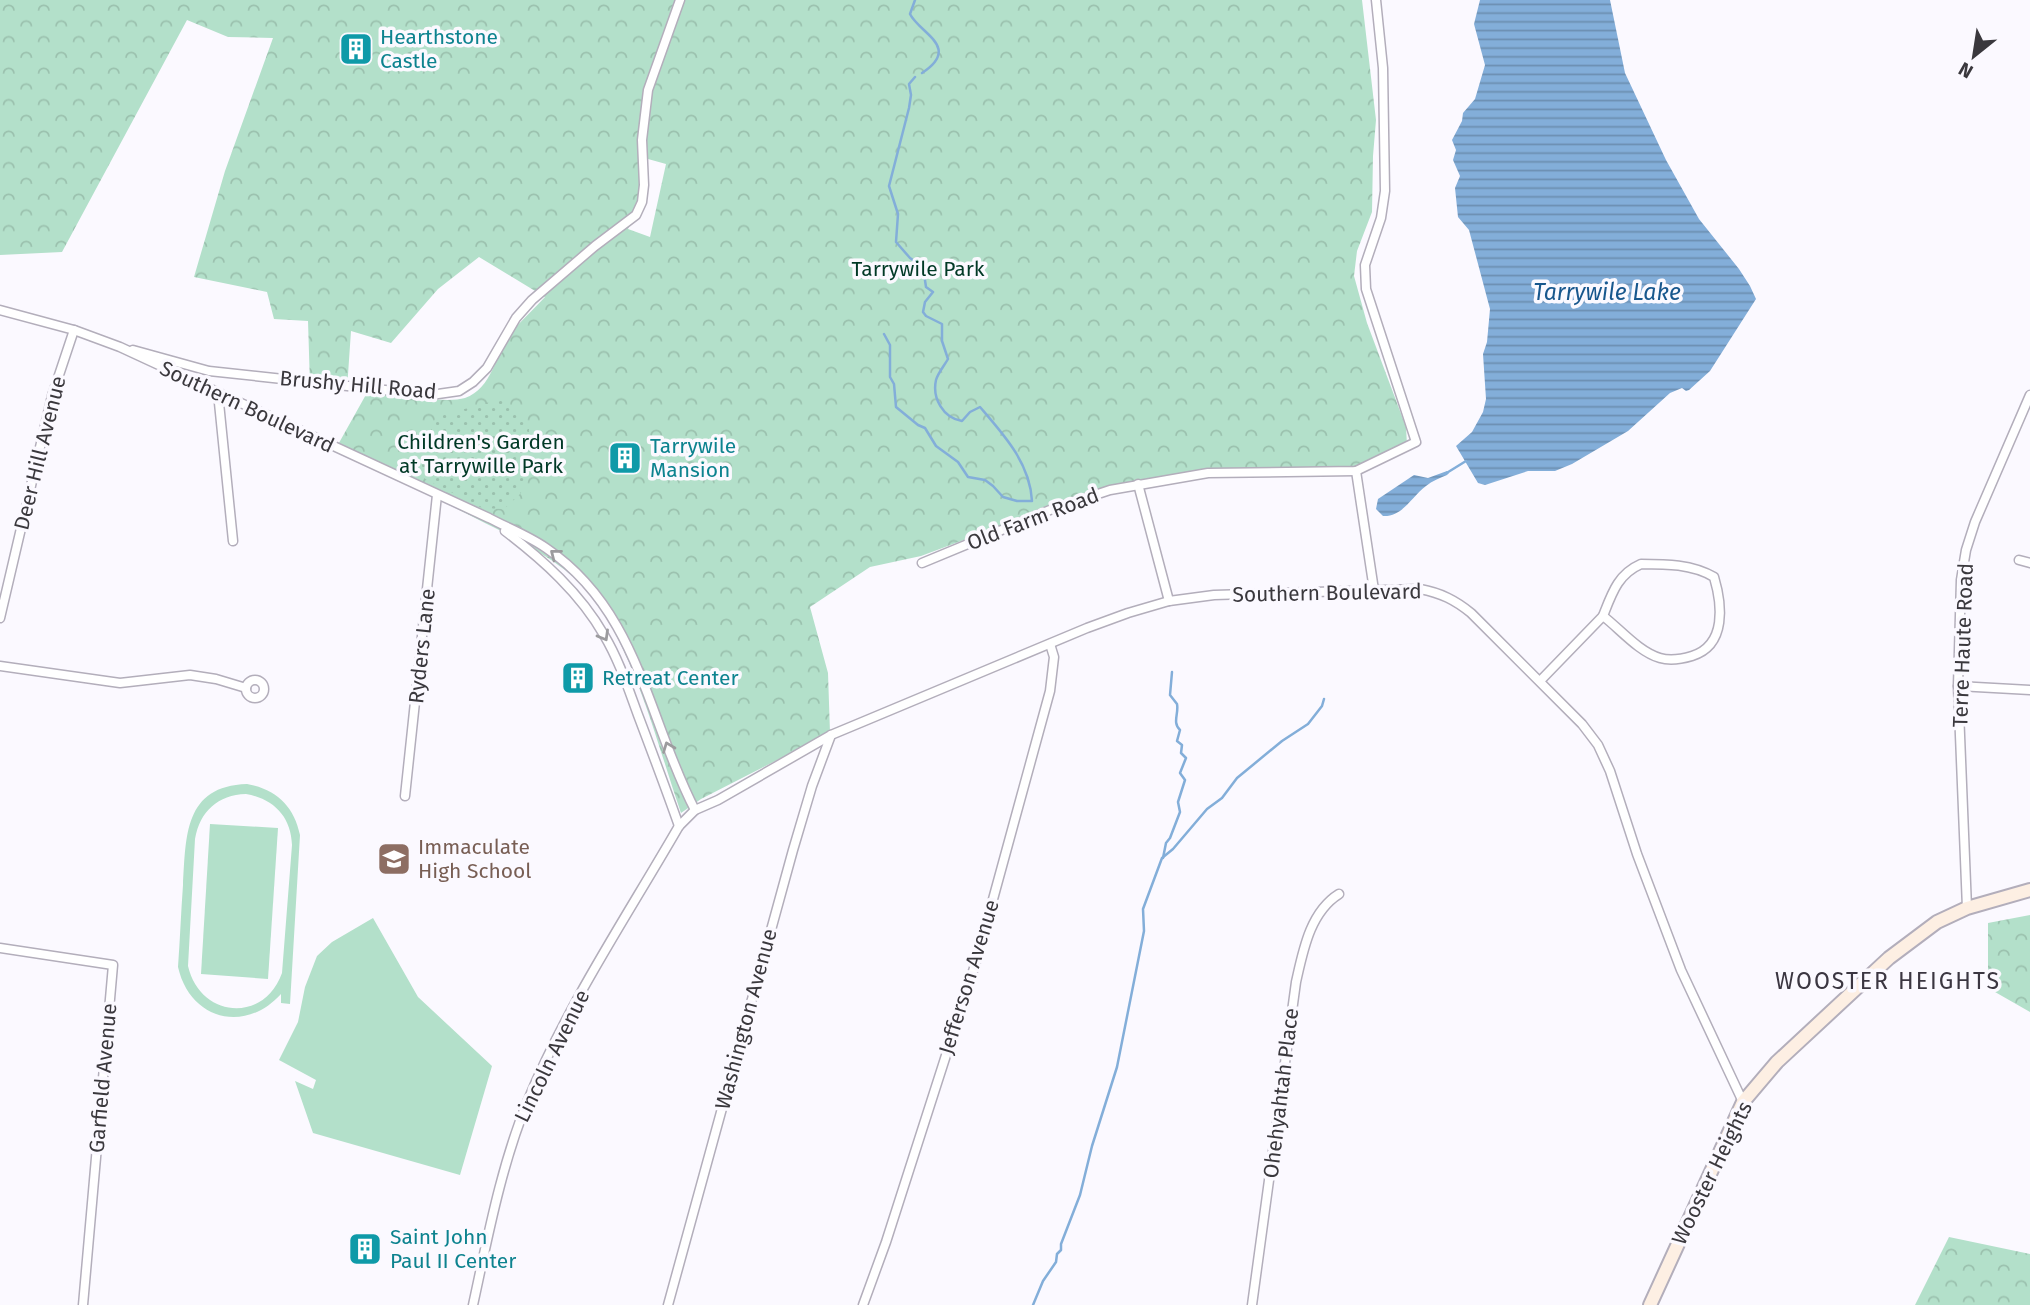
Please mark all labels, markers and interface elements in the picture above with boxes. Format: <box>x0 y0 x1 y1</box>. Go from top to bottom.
north arrow <box>1939 21 2009 91</box>
place label: Hearthstone Castle <box>380 24 498 74</box>
building icon: Hearthstone Castle <box>337 30 375 68</box>
text: N <box>1955 57 1977 83</box>
park label: Tarrywile Park <box>851 256 985 282</box>
water label: Tarrywile Lake <box>1533 278 1681 306</box>
street label: Southern Boulevard <box>156 355 338 459</box>
street label: Brushy Hill Road <box>278 365 438 405</box>
street label: Deer Hill Avenue <box>8 373 72 533</box>
park label: Children's Garden at Tarrywille Park <box>397 429 565 479</box>
place label: Tarrywile Mansion <box>650 433 736 483</box>
building icon: Tarrywile Mansion <box>606 439 644 477</box>
street label: Old Farm Road <box>963 482 1103 556</box>
one-way arrow <box>550 550 562 563</box>
street label: Terre Haute Road <box>1947 562 1979 728</box>
street label: Southern Boulevard <box>1232 578 1422 608</box>
street label: Ryders Lane <box>403 587 441 705</box>
one-way arrow <box>596 629 609 642</box>
building icon: Retreat Center <box>559 659 597 697</box>
place label: Retreat Center <box>602 665 739 691</box>
one-way arrow <box>663 741 677 753</box>
place label: Immaculate High School <box>418 834 531 884</box>
school or university icon: Immaculate High School <box>375 840 413 878</box>
street label: Jefferson Avenue <box>933 896 1005 1058</box>
street label: Washington Avenue <box>709 926 783 1112</box>
district label: WOOSTER HEIGHTS <box>1775 967 2001 995</box>
street label: Lincoln Avenue <box>509 985 595 1127</box>
street label: Garfield Avenue <box>84 1002 122 1154</box>
street label: Ohehyahtah Place <box>1258 1006 1304 1180</box>
street label: Wooster Heights <box>1666 1097 1758 1249</box>
place label: Saint John Paul II Center <box>390 1224 516 1274</box>
building icon: Saint John Paul II Center <box>346 1230 384 1268</box>

